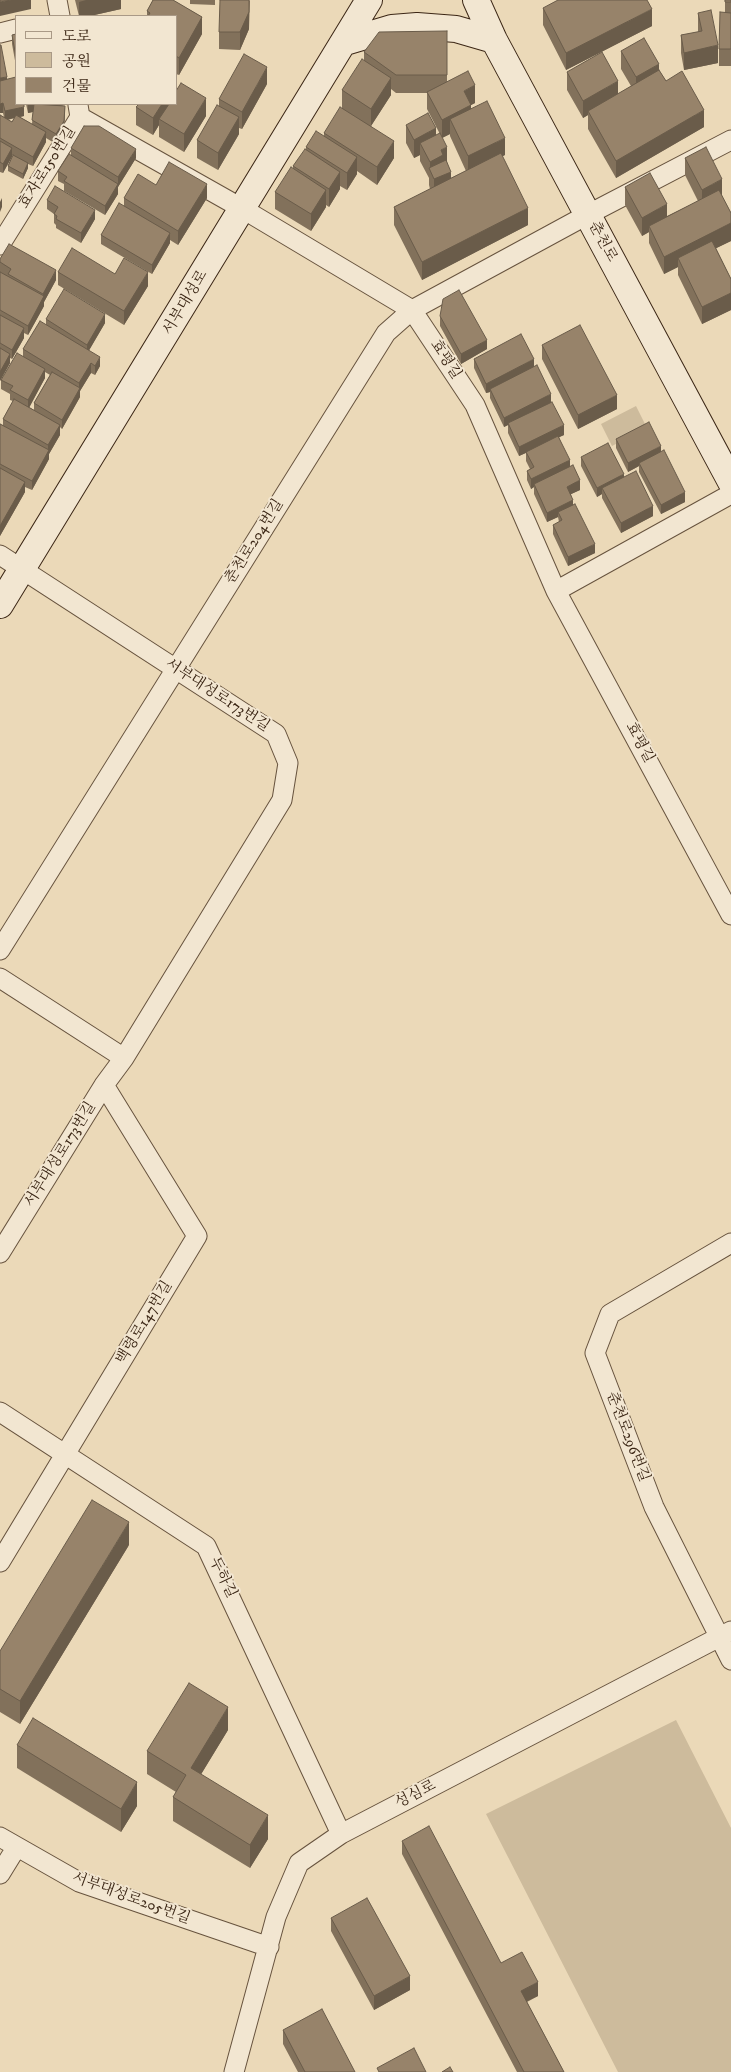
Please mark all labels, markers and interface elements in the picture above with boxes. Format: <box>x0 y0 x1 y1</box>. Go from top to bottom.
legend <box>15 15 178 105</box>
text: 도로 <box>62 27 91 46</box>
text: 공원 <box>62 52 91 71</box>
text: 건물 <box>62 77 91 96</box>
street label: 효자로150번길 <box>16 124 80 212</box>
street label: 춘천로 <box>584 219 620 265</box>
street label: 서부대성로 <box>160 267 212 339</box>
street label: 효평길 <box>426 337 464 383</box>
street label: 춘천로204번길 <box>222 496 288 588</box>
street label: 서부대성로173번길 <box>162 656 272 736</box>
street label: 효평길 <box>621 720 657 766</box>
street label: 서부대성로173번길 <box>21 1099 101 1211</box>
street label: 백령로147번길 <box>113 1278 177 1368</box>
street label: 춘천로296번길 <box>602 1389 652 1485</box>
street label: 두하길 <box>204 1555 240 1601</box>
street label: 성심로 <box>393 1777 439 1813</box>
street label: 서부대성로205번길 <box>70 1869 192 1929</box>

